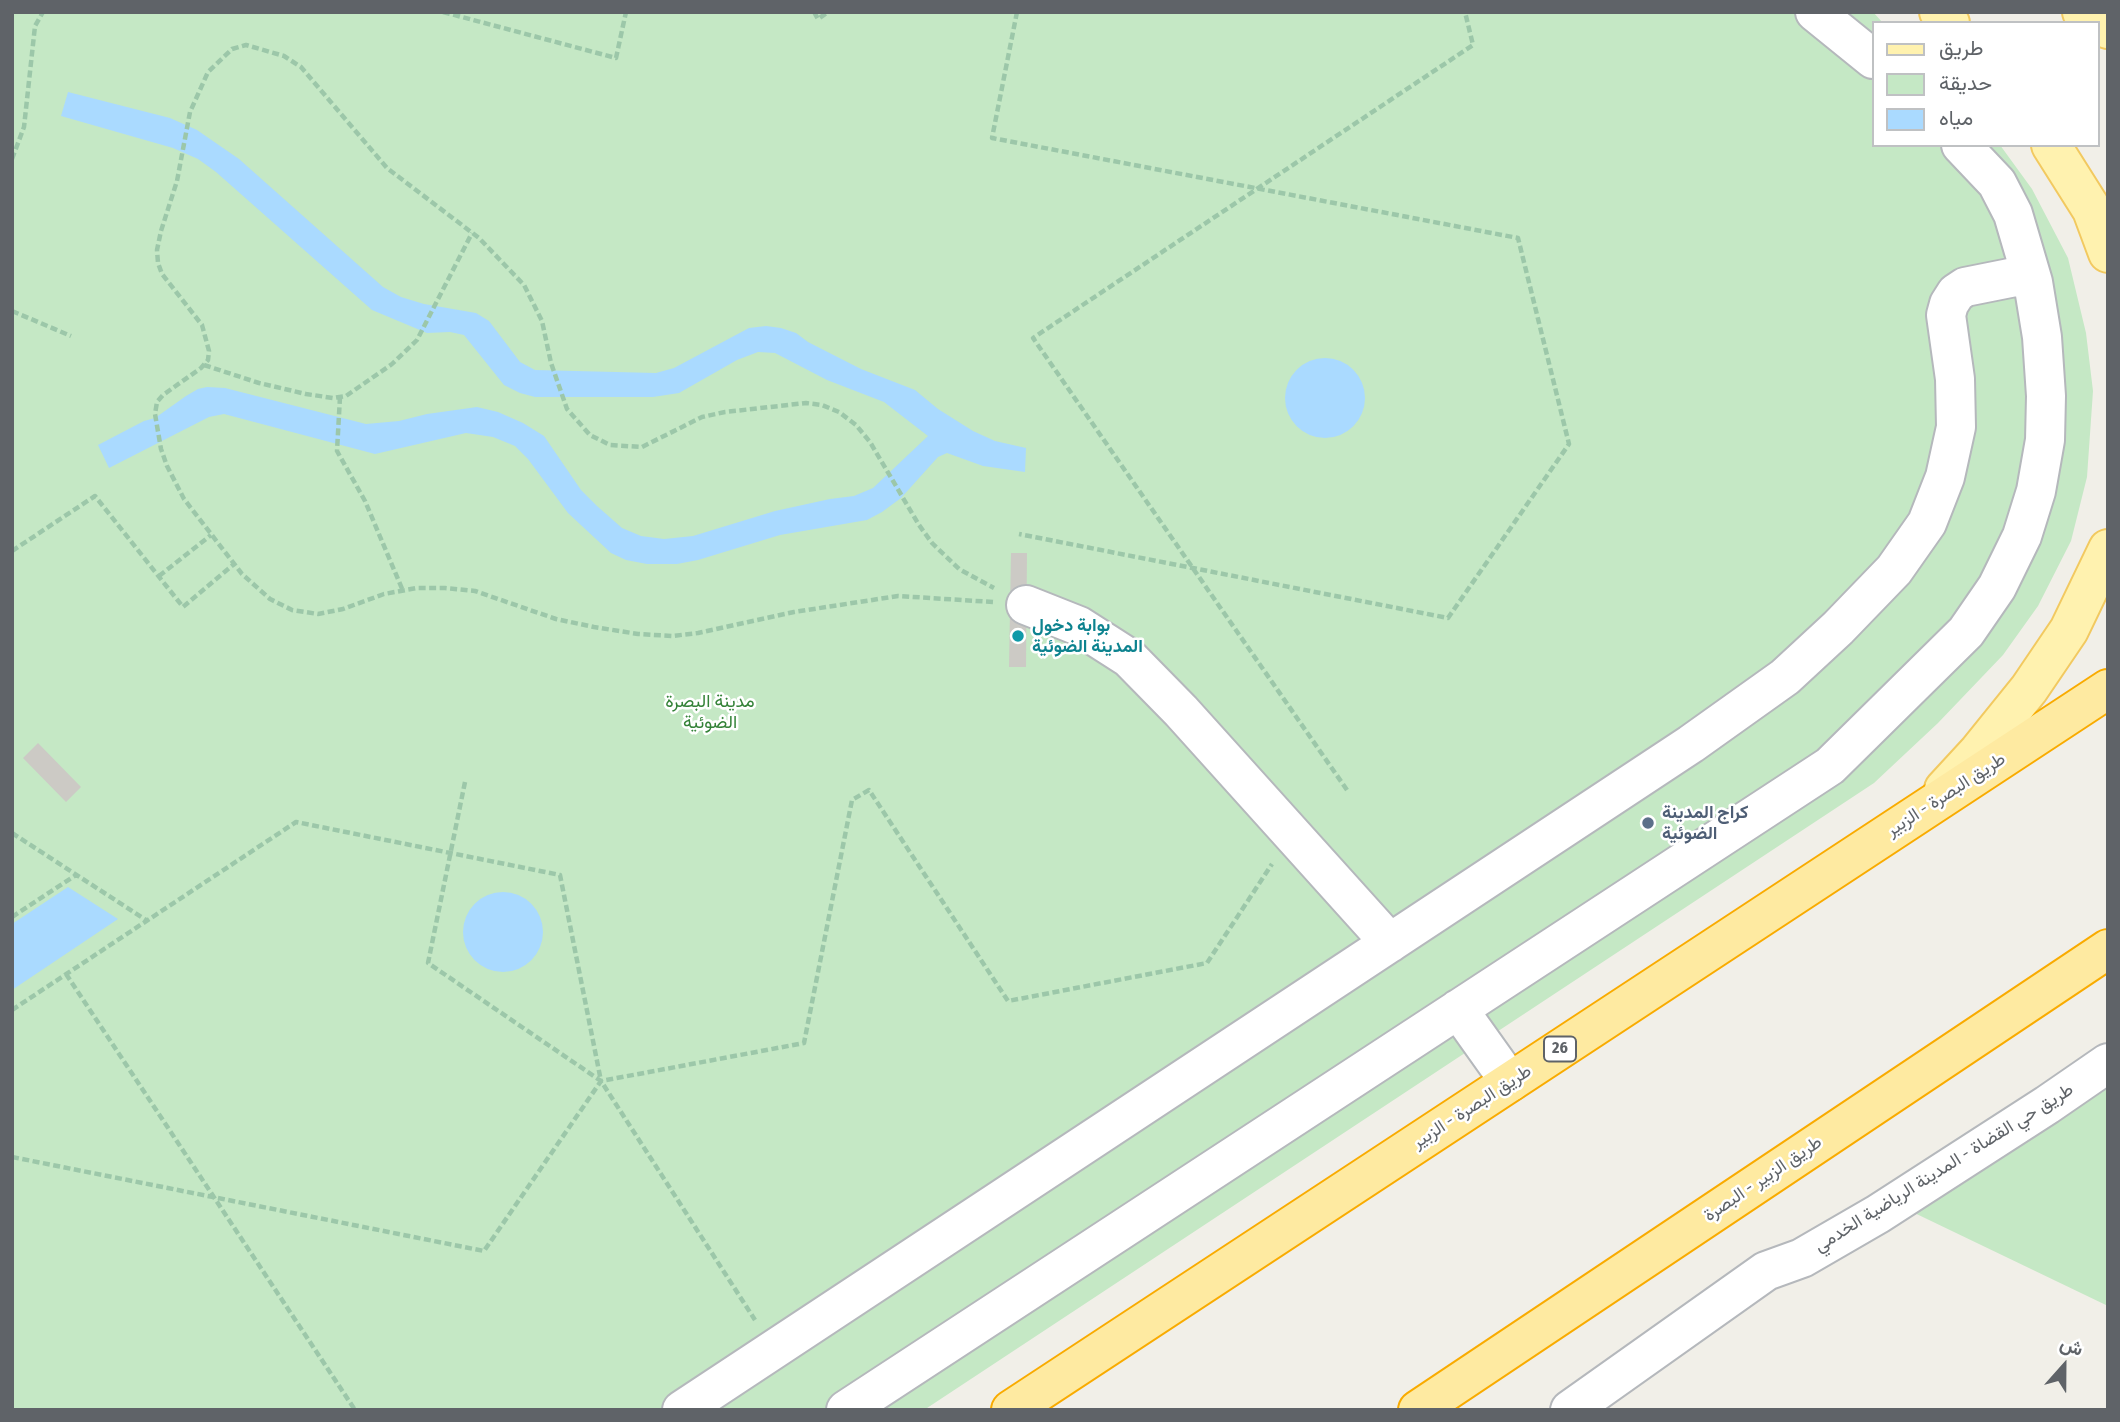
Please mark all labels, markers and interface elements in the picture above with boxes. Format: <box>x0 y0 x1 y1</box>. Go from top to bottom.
legend <box>1871 21 2099 147</box>
text: طريق <box>1939 35 1984 61</box>
text: حديقة <box>1939 70 1992 96</box>
text: مياه <box>1939 105 1973 131</box>
place label: بوابة دخول المدينة الضوئية <box>1032 615 1143 658</box>
marker: بوابة دخول المدينة الضوئية <box>1010 628 1026 644</box>
park label: مدينة البصرة الضوئية <box>665 691 755 734</box>
street label: طريق البصرة - الزبير <box>1882 748 2010 842</box>
place label: كراج المدينة الضوئية <box>1662 802 1748 844</box>
marker: كراج المدينة الضوئية <box>1640 815 1656 831</box>
road number: 26 <box>1544 1036 1576 1062</box>
street label: طريق البصرة - الزبير <box>1408 1060 1536 1154</box>
street label: طريق حي القضاة - المدينة الرياضية الخدمي <box>1810 1079 2078 1257</box>
street label: طريق الزبير - البصرة <box>1700 1132 1826 1226</box>
north arrow <box>2029 1331 2099 1401</box>
text: ش <box>2057 1331 2086 1361</box>

